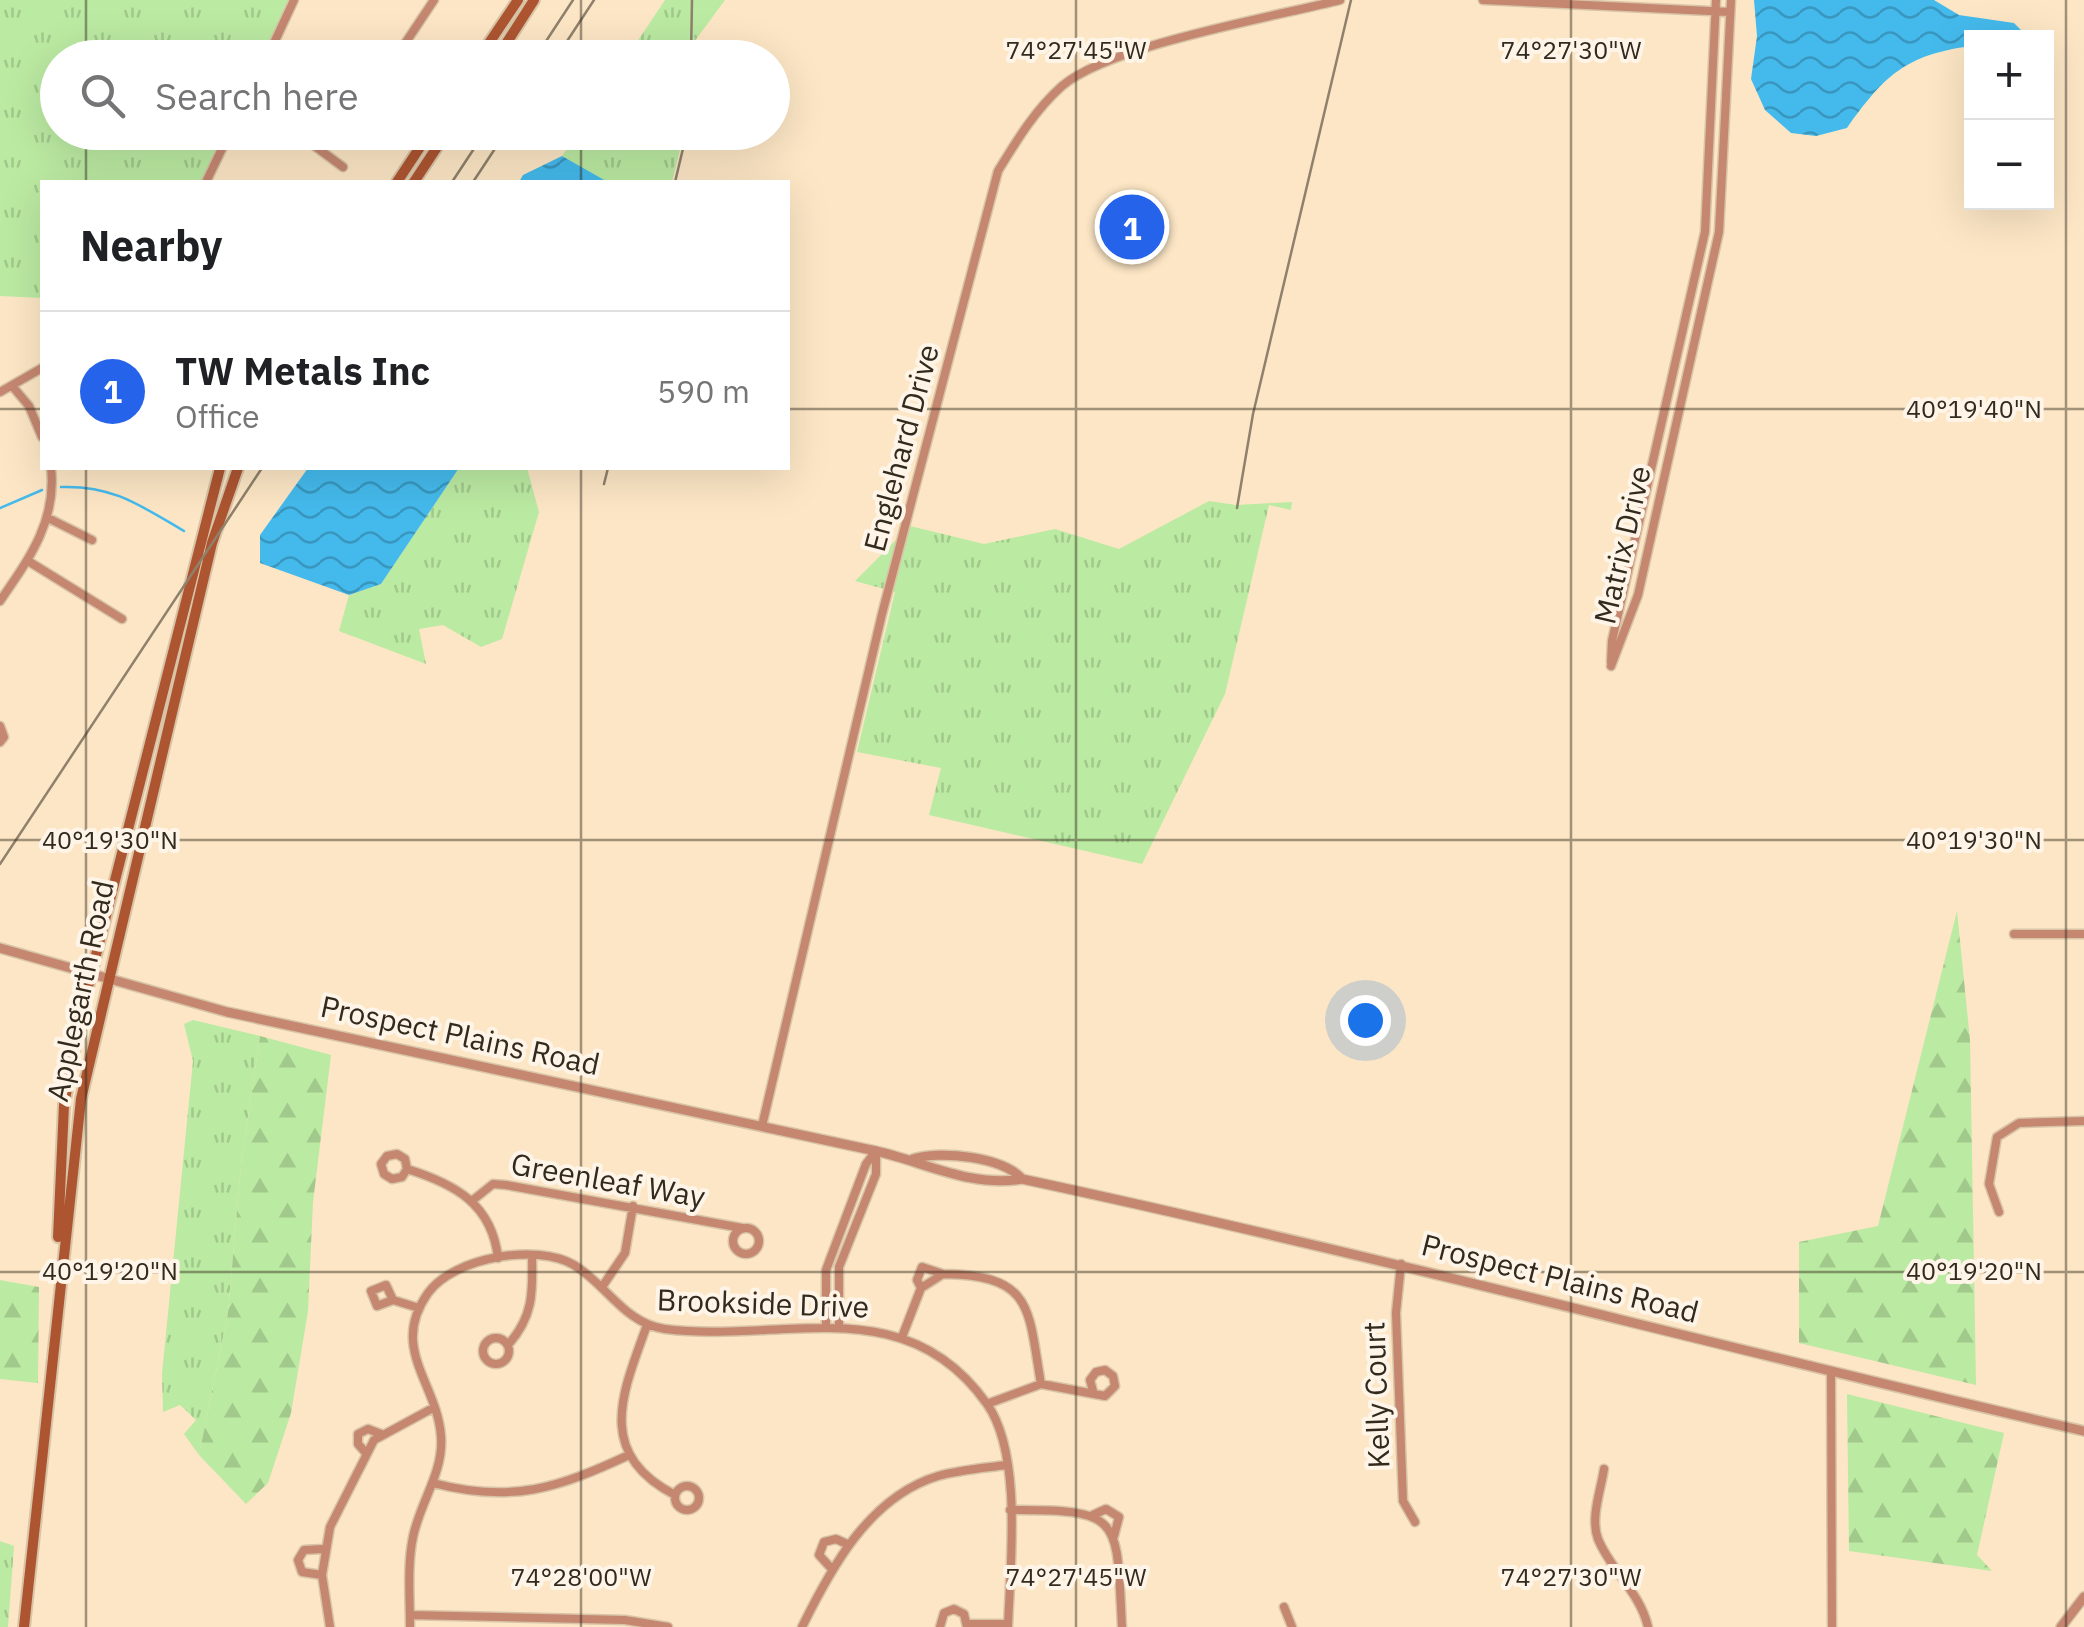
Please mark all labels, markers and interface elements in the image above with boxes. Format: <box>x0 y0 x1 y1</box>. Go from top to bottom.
map controls <box>1964 30 2054 210</box>
button: + <box>1964 30 2054 120</box>
text: 74°27'45"W <box>1006 33 1146 66</box>
text: 74°27'30"W <box>1501 33 1641 66</box>
search box <box>40 40 790 150</box>
icon: search <box>75 68 130 123</box>
text: Search here <box>155 71 359 120</box>
button: − <box>1964 120 2054 210</box>
pin: 1 <box>1100 190 1164 264</box>
text: Nearby <box>80 218 222 273</box>
street label: Englehard Drive <box>854 340 947 556</box>
text: TW Metals Inc <box>175 346 430 395</box>
text: 1 <box>103 370 122 412</box>
text: 590 m <box>657 370 750 412</box>
text: 40°19'40"N <box>1906 392 2042 425</box>
text: Office <box>175 395 260 437</box>
street label: Matrix Drive <box>1584 462 1659 628</box>
text: 40°19'30"N <box>42 823 178 856</box>
text: 40°19'30"N <box>1906 823 2042 856</box>
street label: Applegarth Road <box>37 877 122 1105</box>
street label: Prospect Plains Road <box>317 986 603 1083</box>
your location <box>1340 995 1391 1046</box>
street label: Greenleaf Way <box>508 1143 708 1216</box>
street label: Prospect Plains Road <box>1418 1224 1703 1331</box>
text: 40°19'20"N <box>42 1254 178 1287</box>
text: 40°19'20"N <box>1906 1254 2042 1287</box>
street label: Brookside Drive <box>656 1279 870 1326</box>
street label: Kelly Court <box>1353 1321 1398 1469</box>
text: 74°28'00"W <box>511 1560 651 1593</box>
text: 74°27'45"W <box>1006 1560 1146 1593</box>
text: 74°27'30"W <box>1501 1560 1641 1593</box>

